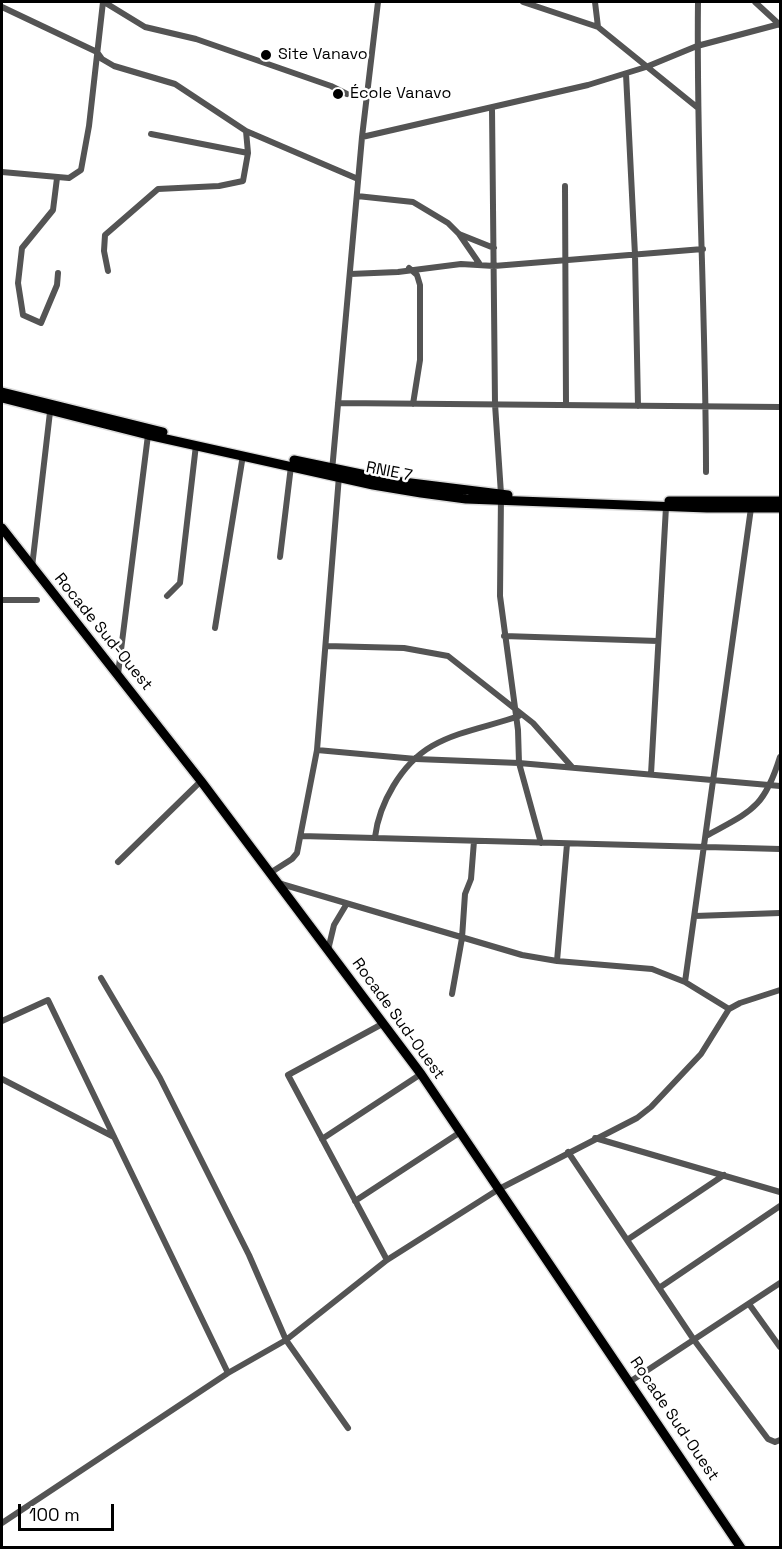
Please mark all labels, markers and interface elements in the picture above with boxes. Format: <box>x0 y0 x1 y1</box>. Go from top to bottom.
place label: Site Vanavo <box>278 45 368 65</box>
marker: Site Vanavo <box>259 48 273 62</box>
place label: École Vanavo <box>350 84 451 104</box>
marker: École Vanavo <box>331 87 345 101</box>
street label: RNIE 7 <box>364 458 414 486</box>
street label: Rocade Sud-Ouest <box>50 570 156 694</box>
street label: Rocade Sud-Ouest <box>348 955 448 1083</box>
street label: Rocade Sud-Ouest <box>625 1353 723 1485</box>
scale bar <box>21 1492 117 1530</box>
text: 100 m <box>29 1503 80 1526</box>

